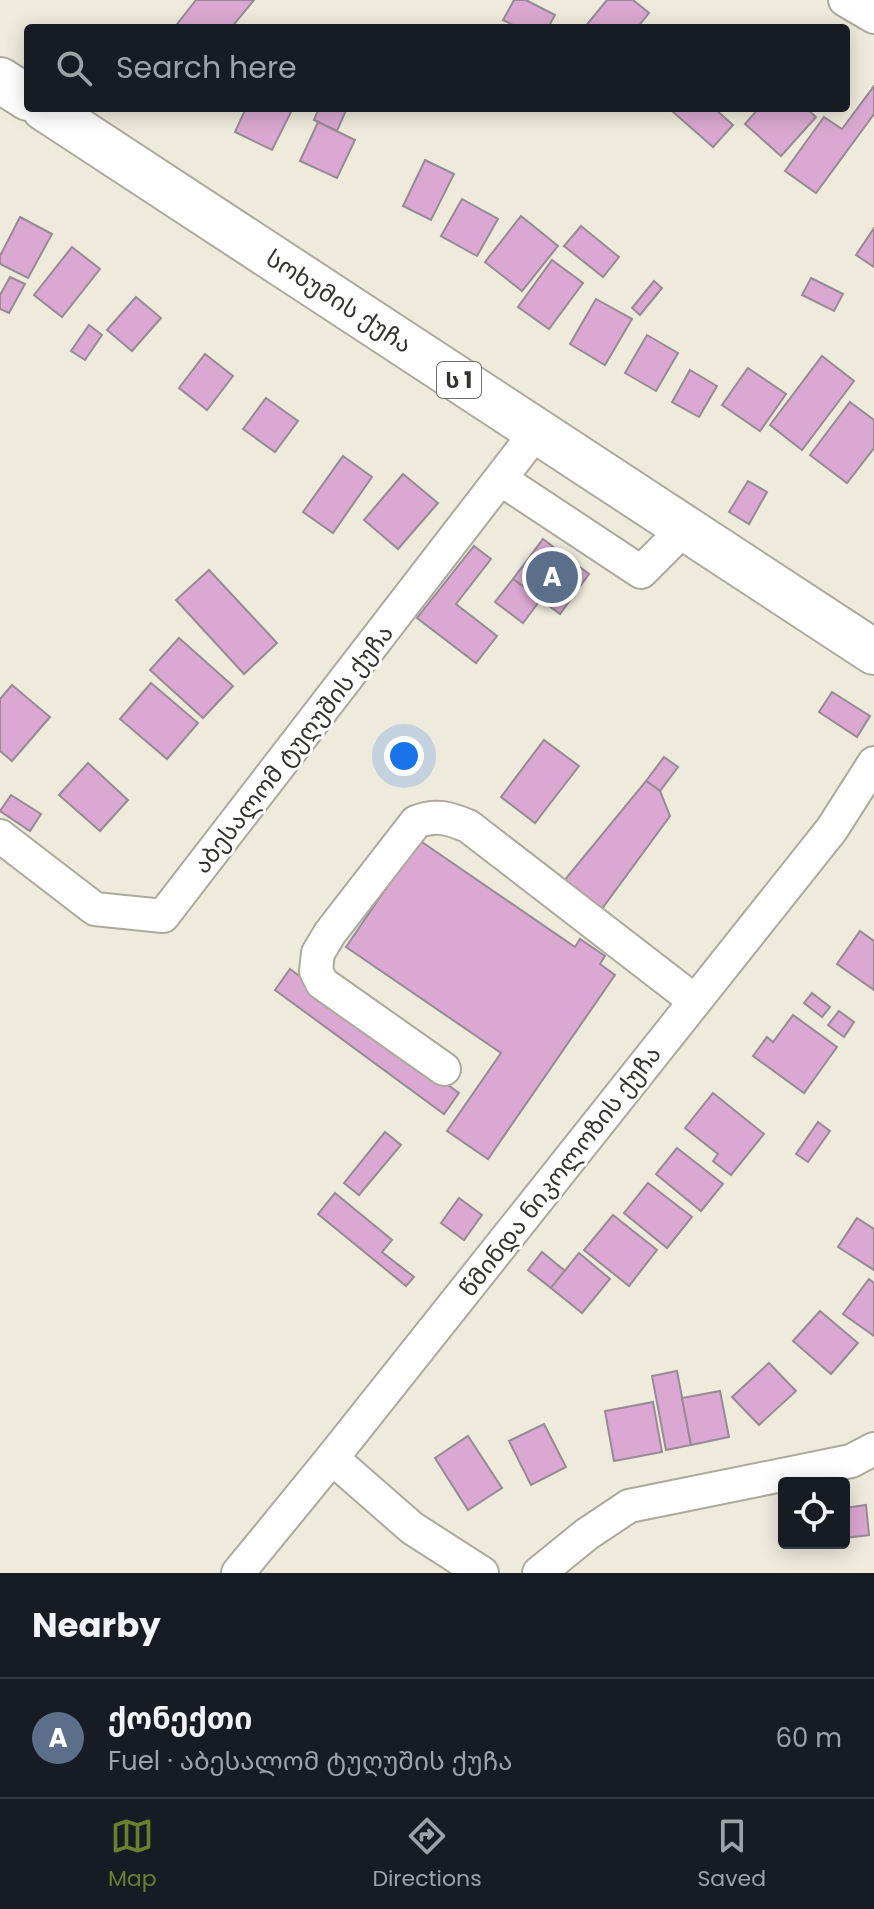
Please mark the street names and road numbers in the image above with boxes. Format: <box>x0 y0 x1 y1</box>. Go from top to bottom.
street label: სოხუმის ქუჩა <box>260 241 418 361</box>
road number: ს 1 <box>437 362 481 398</box>
street label: აბესალომ ტუღუშის ქუჩა <box>185 618 401 880</box>
street label: წმინდა ნიკოლოზის ქუჩა <box>452 1039 668 1303</box>

